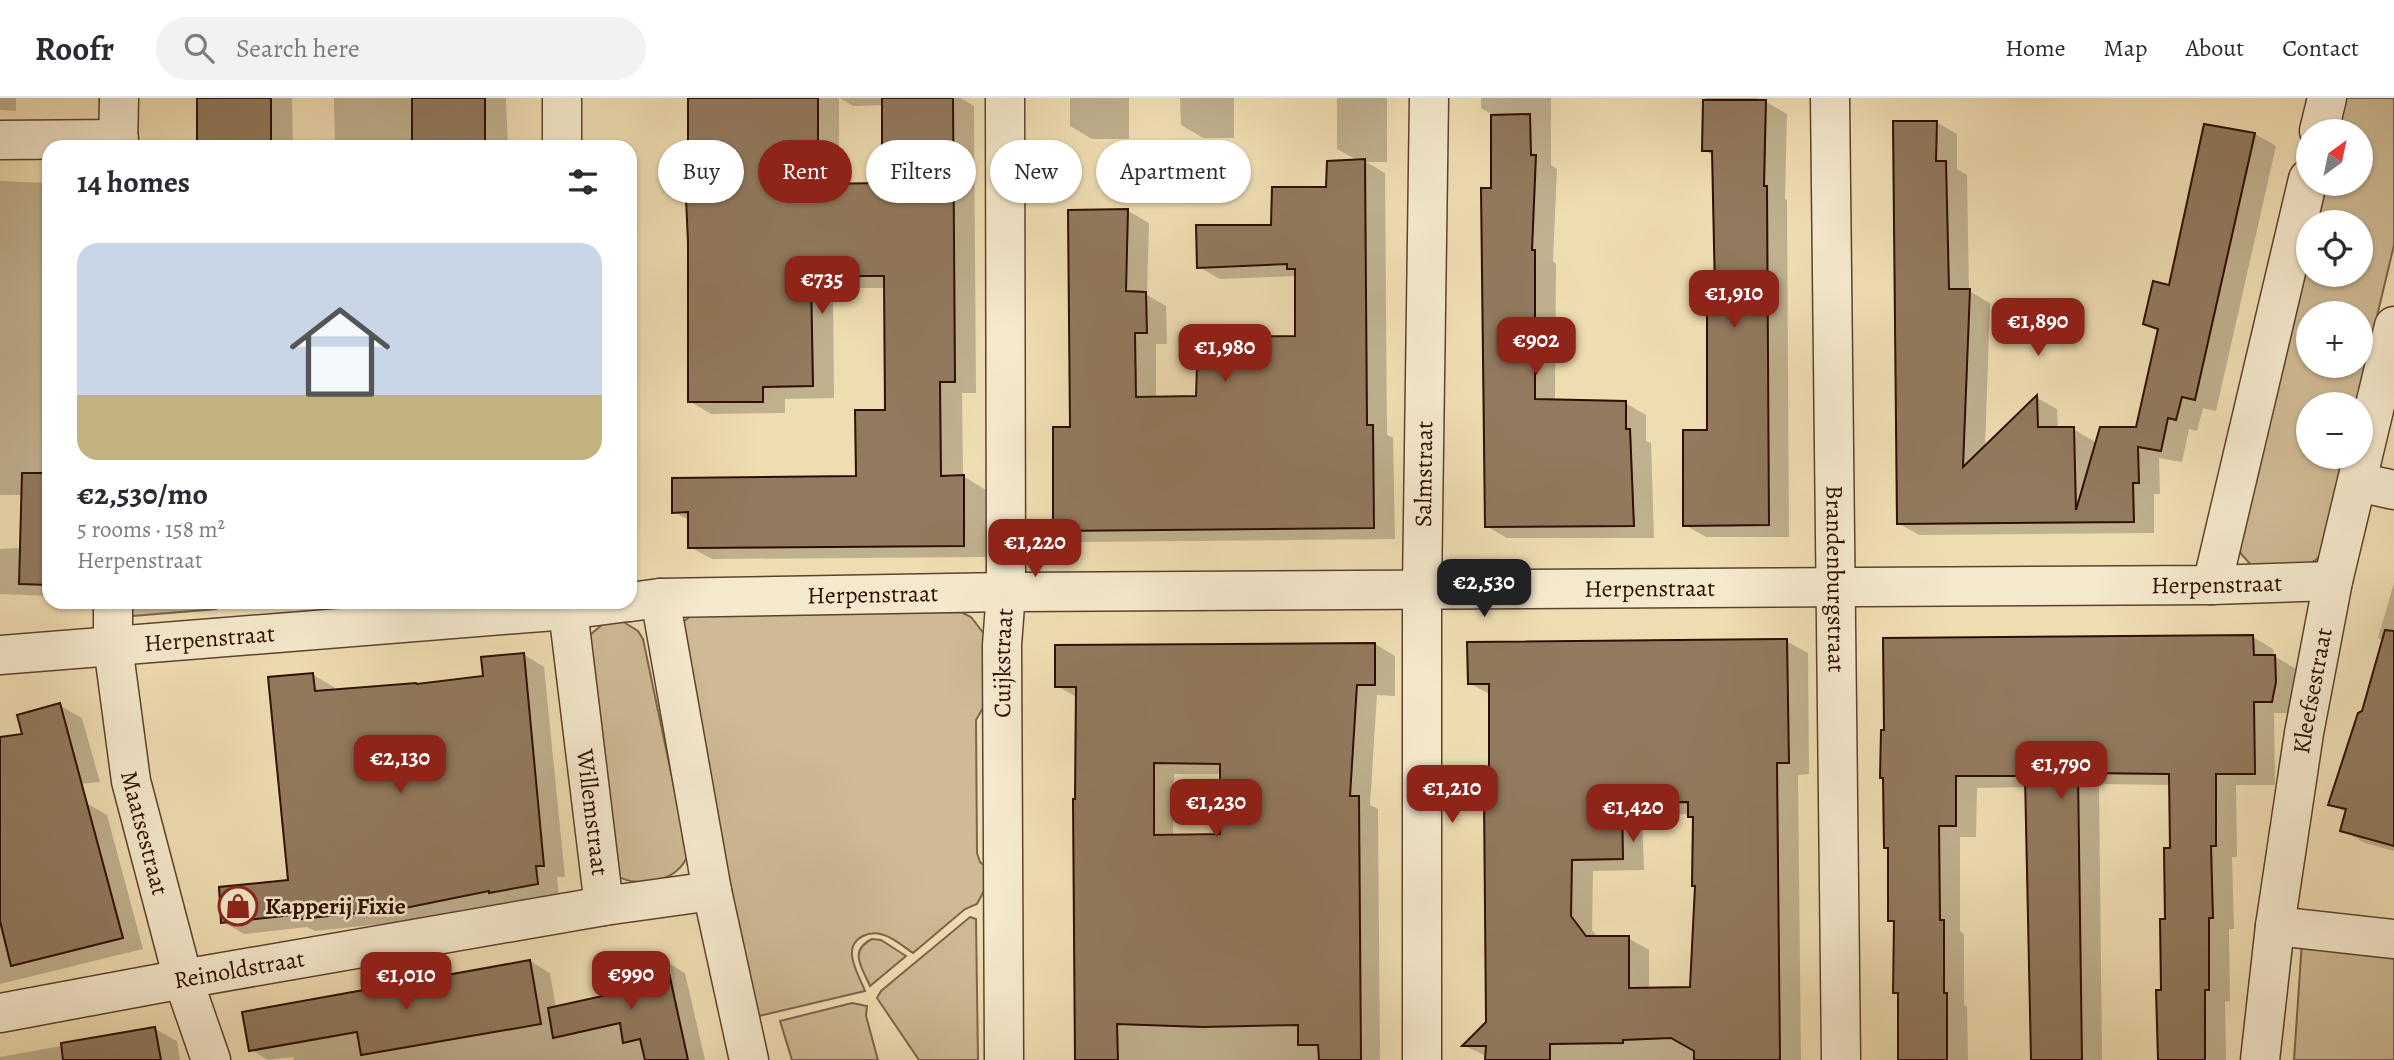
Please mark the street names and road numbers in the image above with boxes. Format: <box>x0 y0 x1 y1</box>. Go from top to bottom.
street label: Salmstraat <box>1407 421 1440 527</box>
street label: Brandenburgstraat <box>1818 485 1853 673</box>
street label: Herpenstraat <box>2151 567 2283 601</box>
street label: Herpenstraat <box>1584 572 1715 605</box>
street label: Herpenstraat <box>807 577 939 611</box>
street label: Cuijkstraat <box>986 607 1021 718</box>
street label: Herpenstraat <box>143 617 276 660</box>
street label: Kleefsestraat <box>2285 625 2340 756</box>
street label: Willemstraat <box>569 746 616 878</box>
street label: Maatsestraat <box>113 767 176 899</box>
street label: Reinoldstraat <box>171 942 307 996</box>

